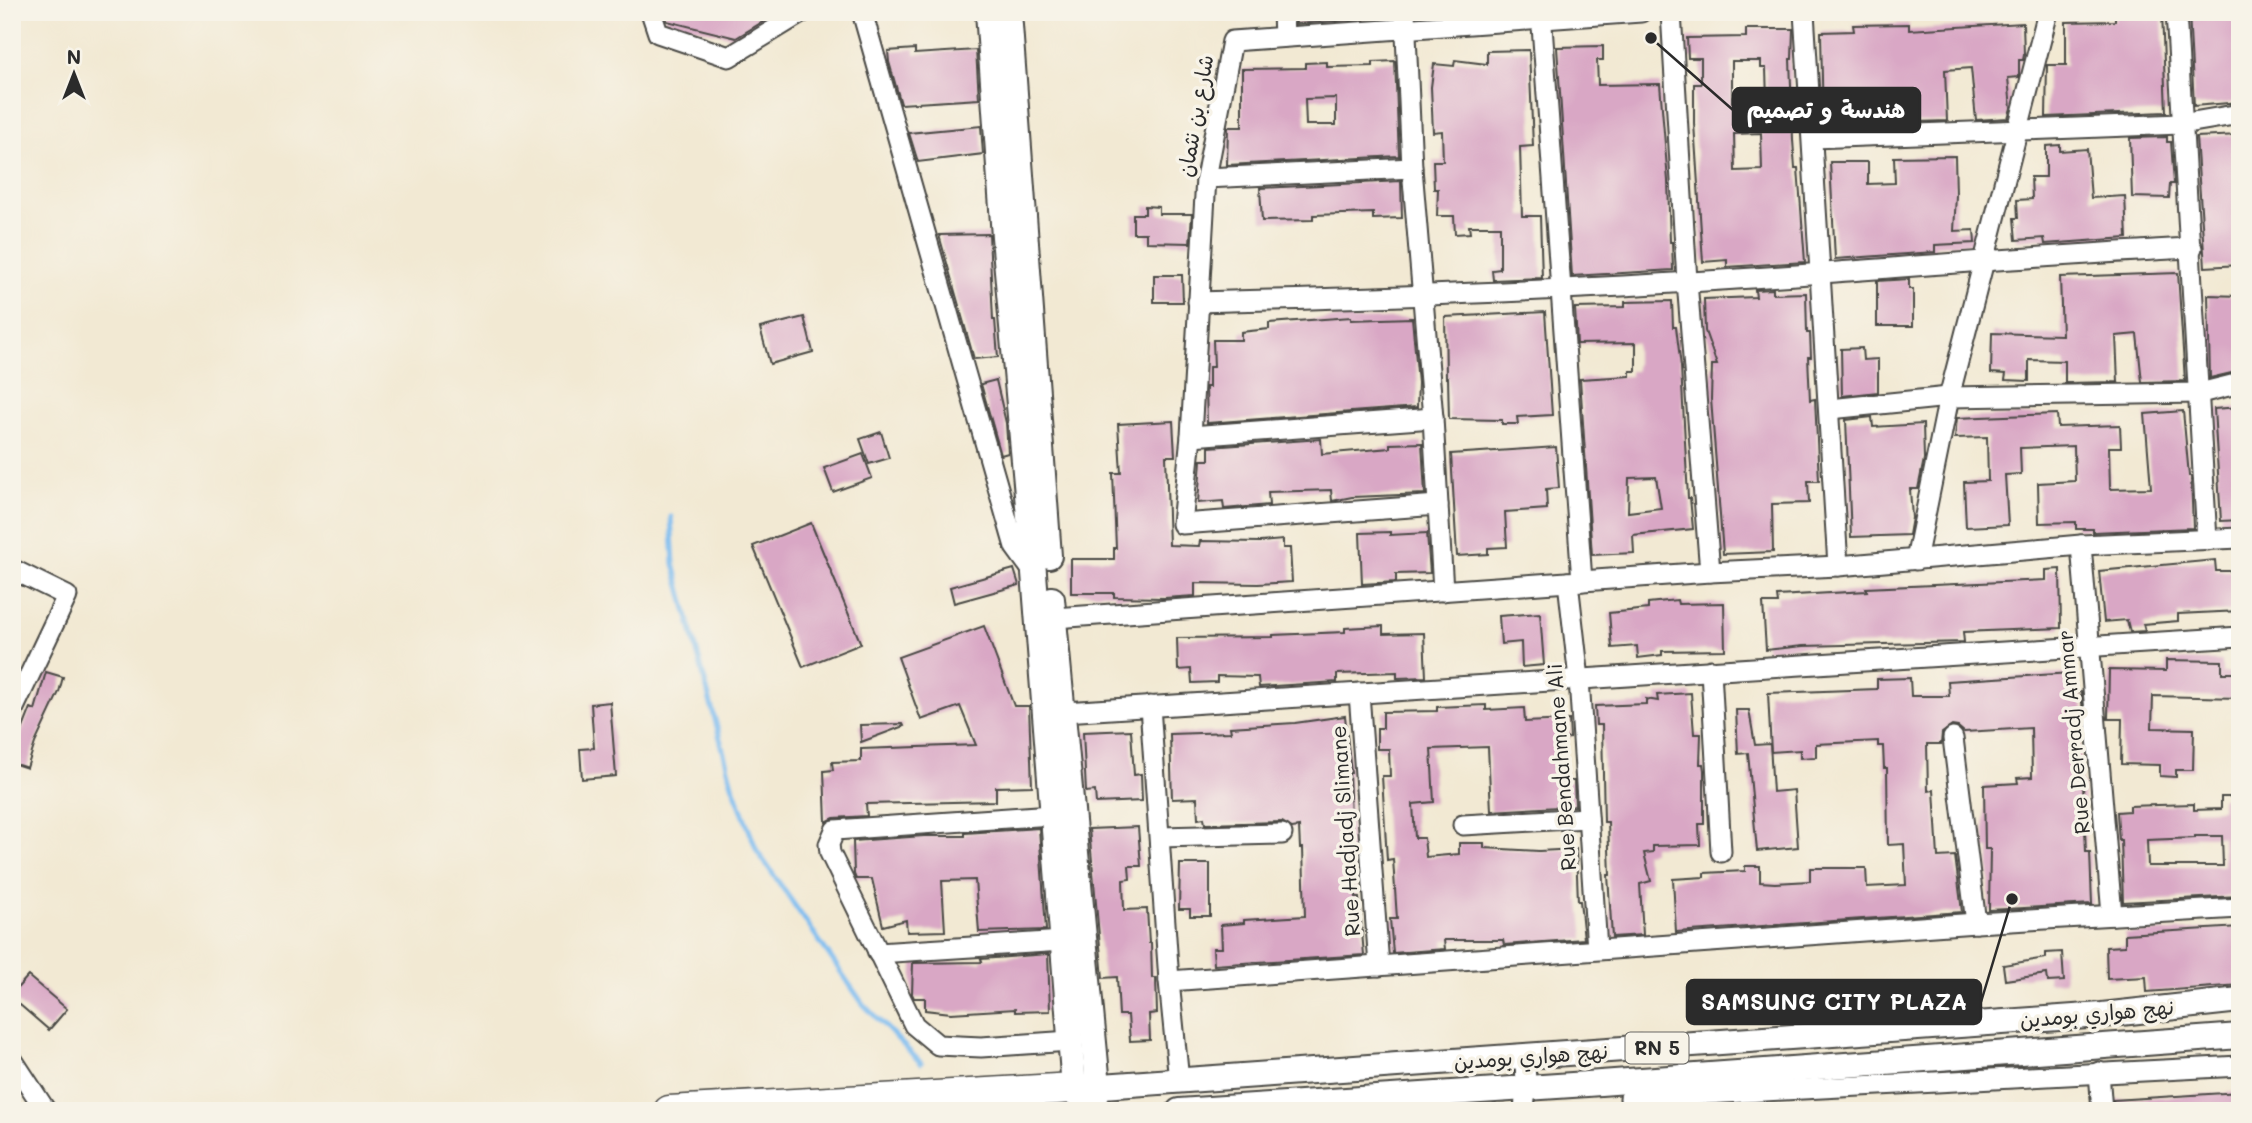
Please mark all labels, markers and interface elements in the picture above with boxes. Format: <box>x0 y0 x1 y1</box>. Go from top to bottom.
north arrow <box>38 38 108 108</box>
text: N <box>67 44 81 69</box>
street label: شارع بن نثمان <box>1170 52 1222 180</box>
callout: هندسة و تصميم <box>1733 88 1920 132</box>
text: هندسة و تصميم <box>1747 94 1905 128</box>
street label: Rue Derradj Ammar <box>2050 629 2095 835</box>
street label: Rue Bendahmane Ali <box>1540 662 1581 872</box>
street label: Rue Hadjadj Slimane <box>1324 725 1365 937</box>
callout: SAMSUNG CITY PLAZA <box>1687 980 1981 1024</box>
text: SAMSUNG CITY PLAZA <box>1701 986 1967 1016</box>
street label: نهج هواري بومدين <box>2019 992 2175 1036</box>
road number: RN 5 <box>1626 1032 1688 1064</box>
street label: نهج هواري بومدين <box>1453 1037 1609 1077</box>

